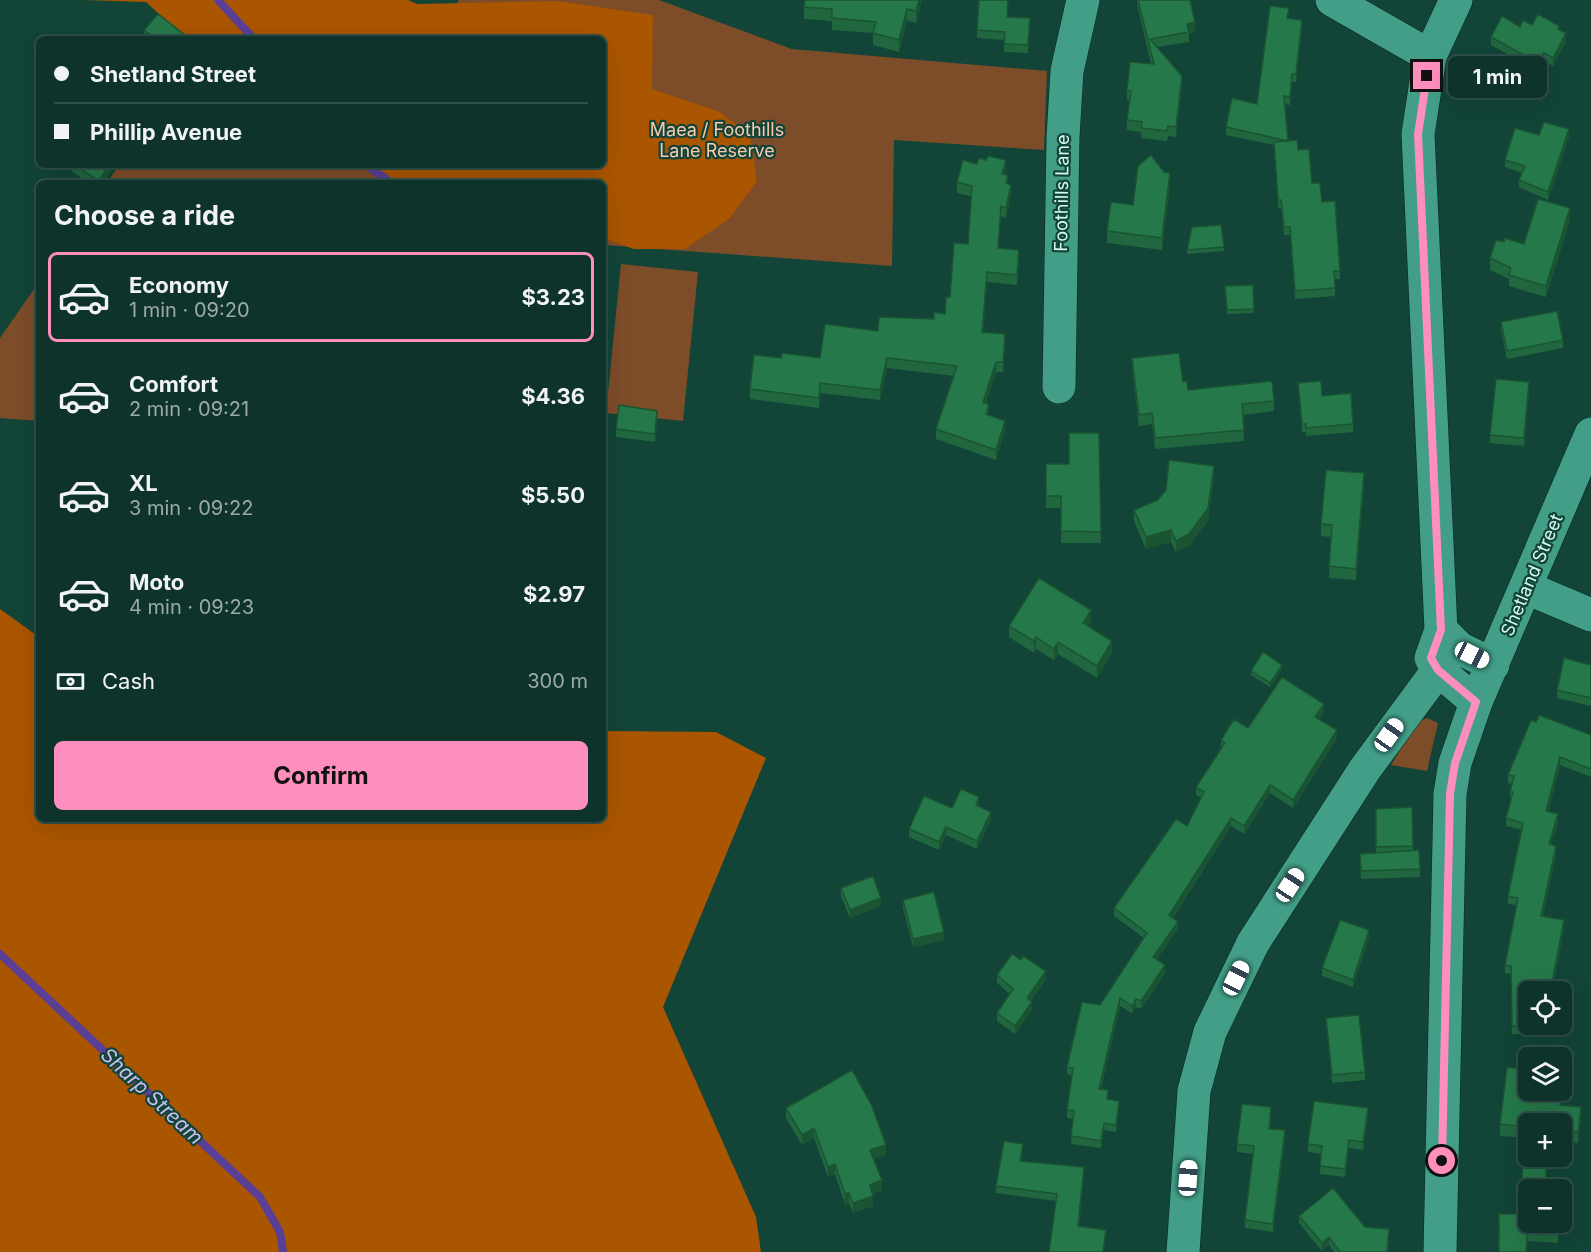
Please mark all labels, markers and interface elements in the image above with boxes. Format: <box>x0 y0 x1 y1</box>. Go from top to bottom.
callout: 1 min <box>1448 55 1547 97</box>
text: Shetland Street <box>90 61 256 87</box>
route end <box>1413 62 1440 89</box>
text: 1 min <box>1473 65 1522 89</box>
text: Phillip Avenue <box>90 119 242 145</box>
park label: Maea / Foothills Lane Reserve <box>650 119 784 161</box>
street label: Foothills Lane <box>1050 134 1073 252</box>
text: Choose a ride <box>54 199 235 232</box>
icon: car <box>57 270 111 324</box>
text: Economy <box>129 272 229 298</box>
text: $3.23 <box>521 284 585 310</box>
text: 1 min · 09:20 <box>129 298 250 322</box>
icon: car <box>57 369 111 423</box>
text: Comfort <box>129 371 218 397</box>
text: $4.36 <box>521 383 585 409</box>
text: 2 min · 09:21 <box>129 397 249 421</box>
icon: car <box>57 468 111 522</box>
text: XL <box>129 470 158 496</box>
text: $5.50 <box>521 482 585 508</box>
text: 3 min · 09:22 <box>129 496 253 520</box>
street label: Shetland Street <box>1496 511 1567 639</box>
icon: car <box>57 567 111 621</box>
text: Moto <box>129 569 184 595</box>
text: $2.97 <box>523 581 585 607</box>
text: 4 min · 09:23 <box>129 595 254 619</box>
car <box>1452 639 1492 671</box>
icon: cash <box>54 665 87 698</box>
text: Cash <box>102 668 155 694</box>
text: 300 m <box>527 669 588 693</box>
car <box>1371 715 1407 755</box>
button: Confirm <box>54 741 588 810</box>
car <box>1273 865 1307 905</box>
car <box>1220 958 1252 998</box>
map controls <box>1518 981 1572 1233</box>
button: locate <box>1518 981 1572 1035</box>
water label: Sharp Stream <box>96 1043 208 1149</box>
button: layers <box>1518 1047 1572 1101</box>
button: + <box>1518 1113 1572 1167</box>
route start <box>1428 1147 1455 1174</box>
car <box>1178 1159 1198 1197</box>
button: − <box>1518 1179 1572 1233</box>

